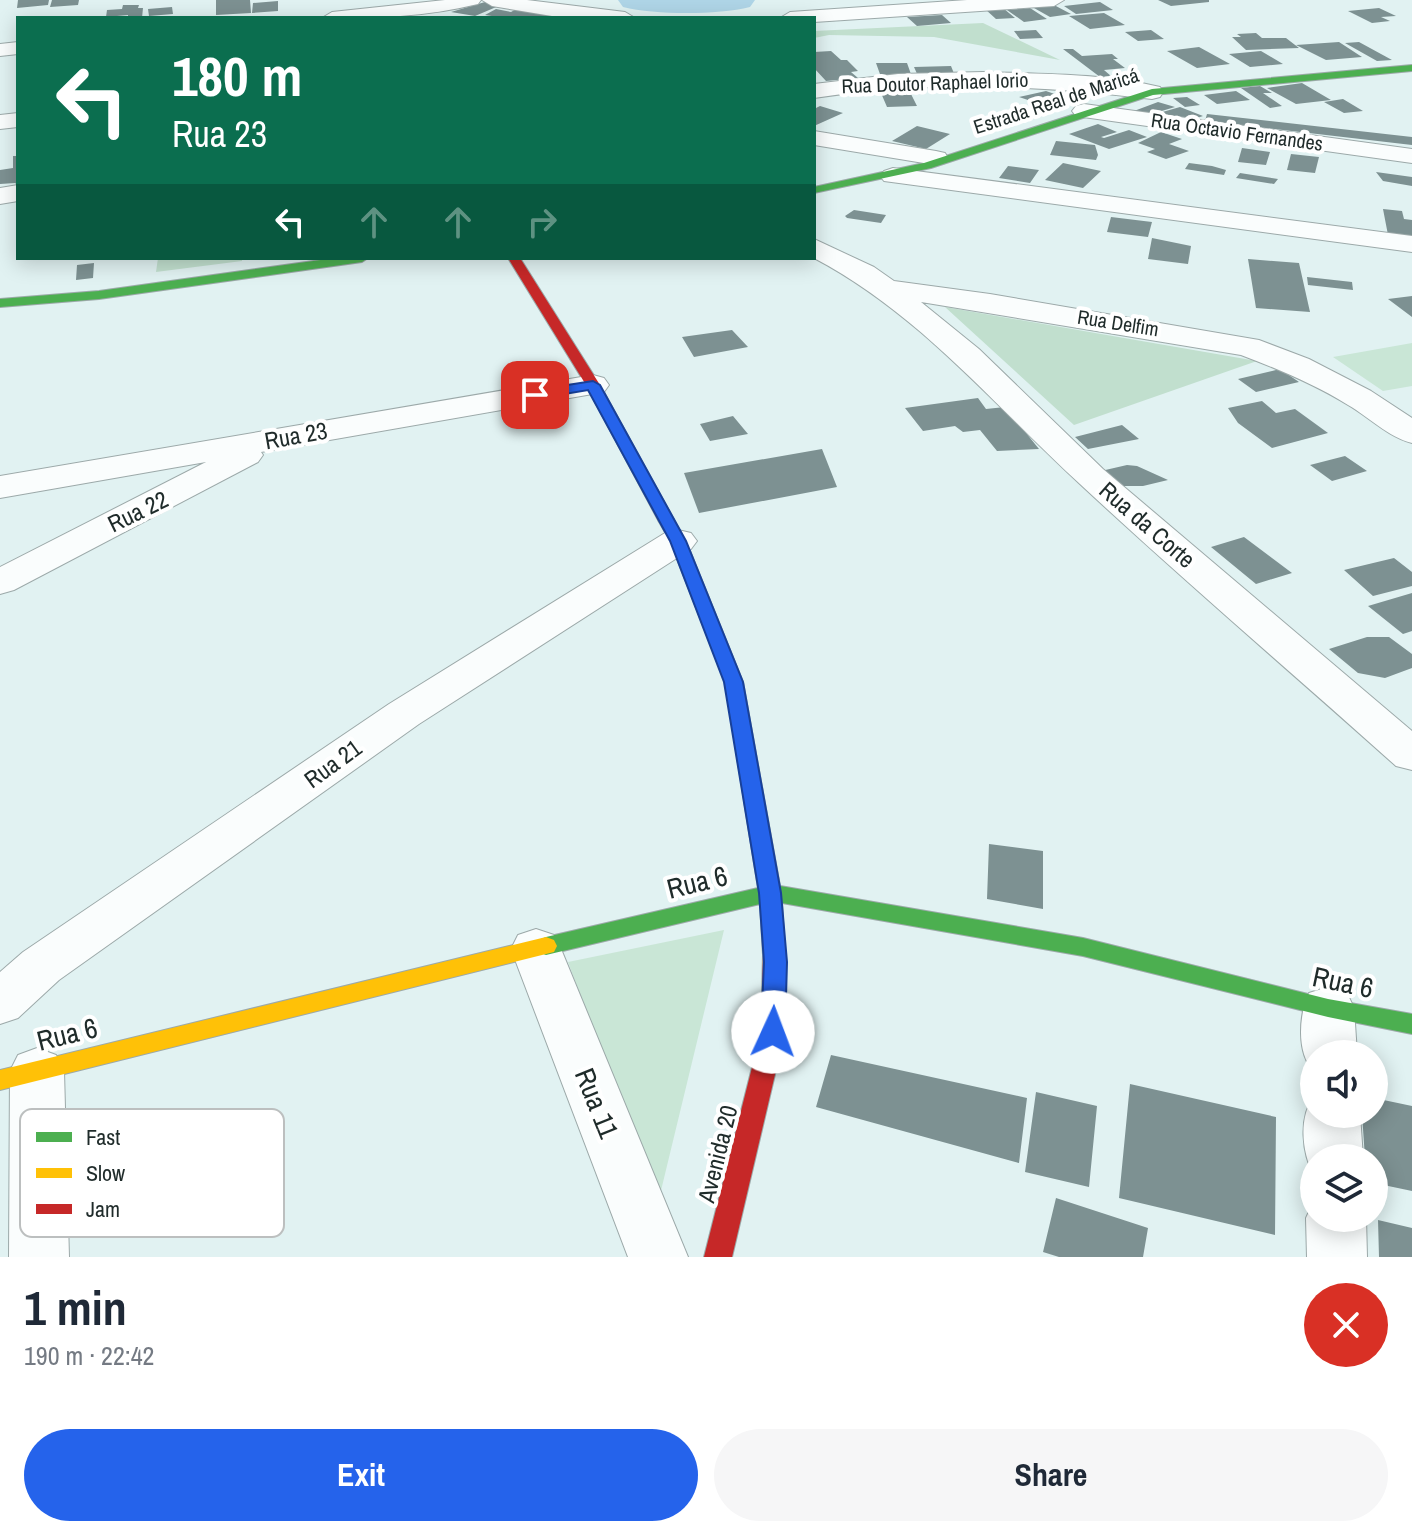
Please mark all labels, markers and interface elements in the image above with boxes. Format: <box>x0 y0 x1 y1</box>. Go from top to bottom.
text: 180 m <box>172 38 302 113</box>
icon: left <box>40 48 144 152</box>
street label: Estrada Real de Maricá <box>970 61 1142 140</box>
street label: Rua Doutor Raphael Iorio <box>841 66 1029 99</box>
street label: Rua Octavio Fernandes <box>1149 106 1325 157</box>
text: Rua 23 <box>172 110 267 158</box>
icon: left <box>268 200 312 244</box>
icon: ahead <box>352 200 396 244</box>
icon: ahead <box>436 200 480 244</box>
icon: right <box>520 200 564 244</box>
street label: Rua Delfim <box>1075 303 1161 342</box>
pin <box>501 361 569 429</box>
icon: arrive <box>513 373 557 417</box>
street label: Rua 23 <box>262 414 330 456</box>
street label: Rua da Corte <box>1093 474 1202 575</box>
street label: Rua 22 <box>102 483 173 539</box>
street label: Rua 21 <box>297 732 368 795</box>
street label: Rua 6 <box>663 856 731 908</box>
street label: Rua 6 <box>1309 957 1377 1007</box>
position arrow <box>731 990 815 1074</box>
street label: Rua 6 <box>33 1008 101 1060</box>
map controls <box>1300 1040 1388 1232</box>
button: sound <box>1300 1040 1388 1128</box>
street label: Rua 11 <box>566 1062 628 1144</box>
street label: Avenida 20 <box>689 1102 745 1207</box>
legend <box>20 1109 284 1237</box>
text: Fast <box>86 1122 120 1152</box>
button: layers <box>1300 1144 1388 1232</box>
text: Slow <box>86 1158 125 1188</box>
text: Jam <box>86 1194 120 1224</box>
text: 1 min <box>24 1275 127 1340</box>
button: close <box>1304 1283 1388 1367</box>
text: 190 m · 22:42 <box>24 1338 154 1373</box>
button: Exit <box>24 1429 698 1521</box>
button: Share <box>714 1429 1388 1521</box>

